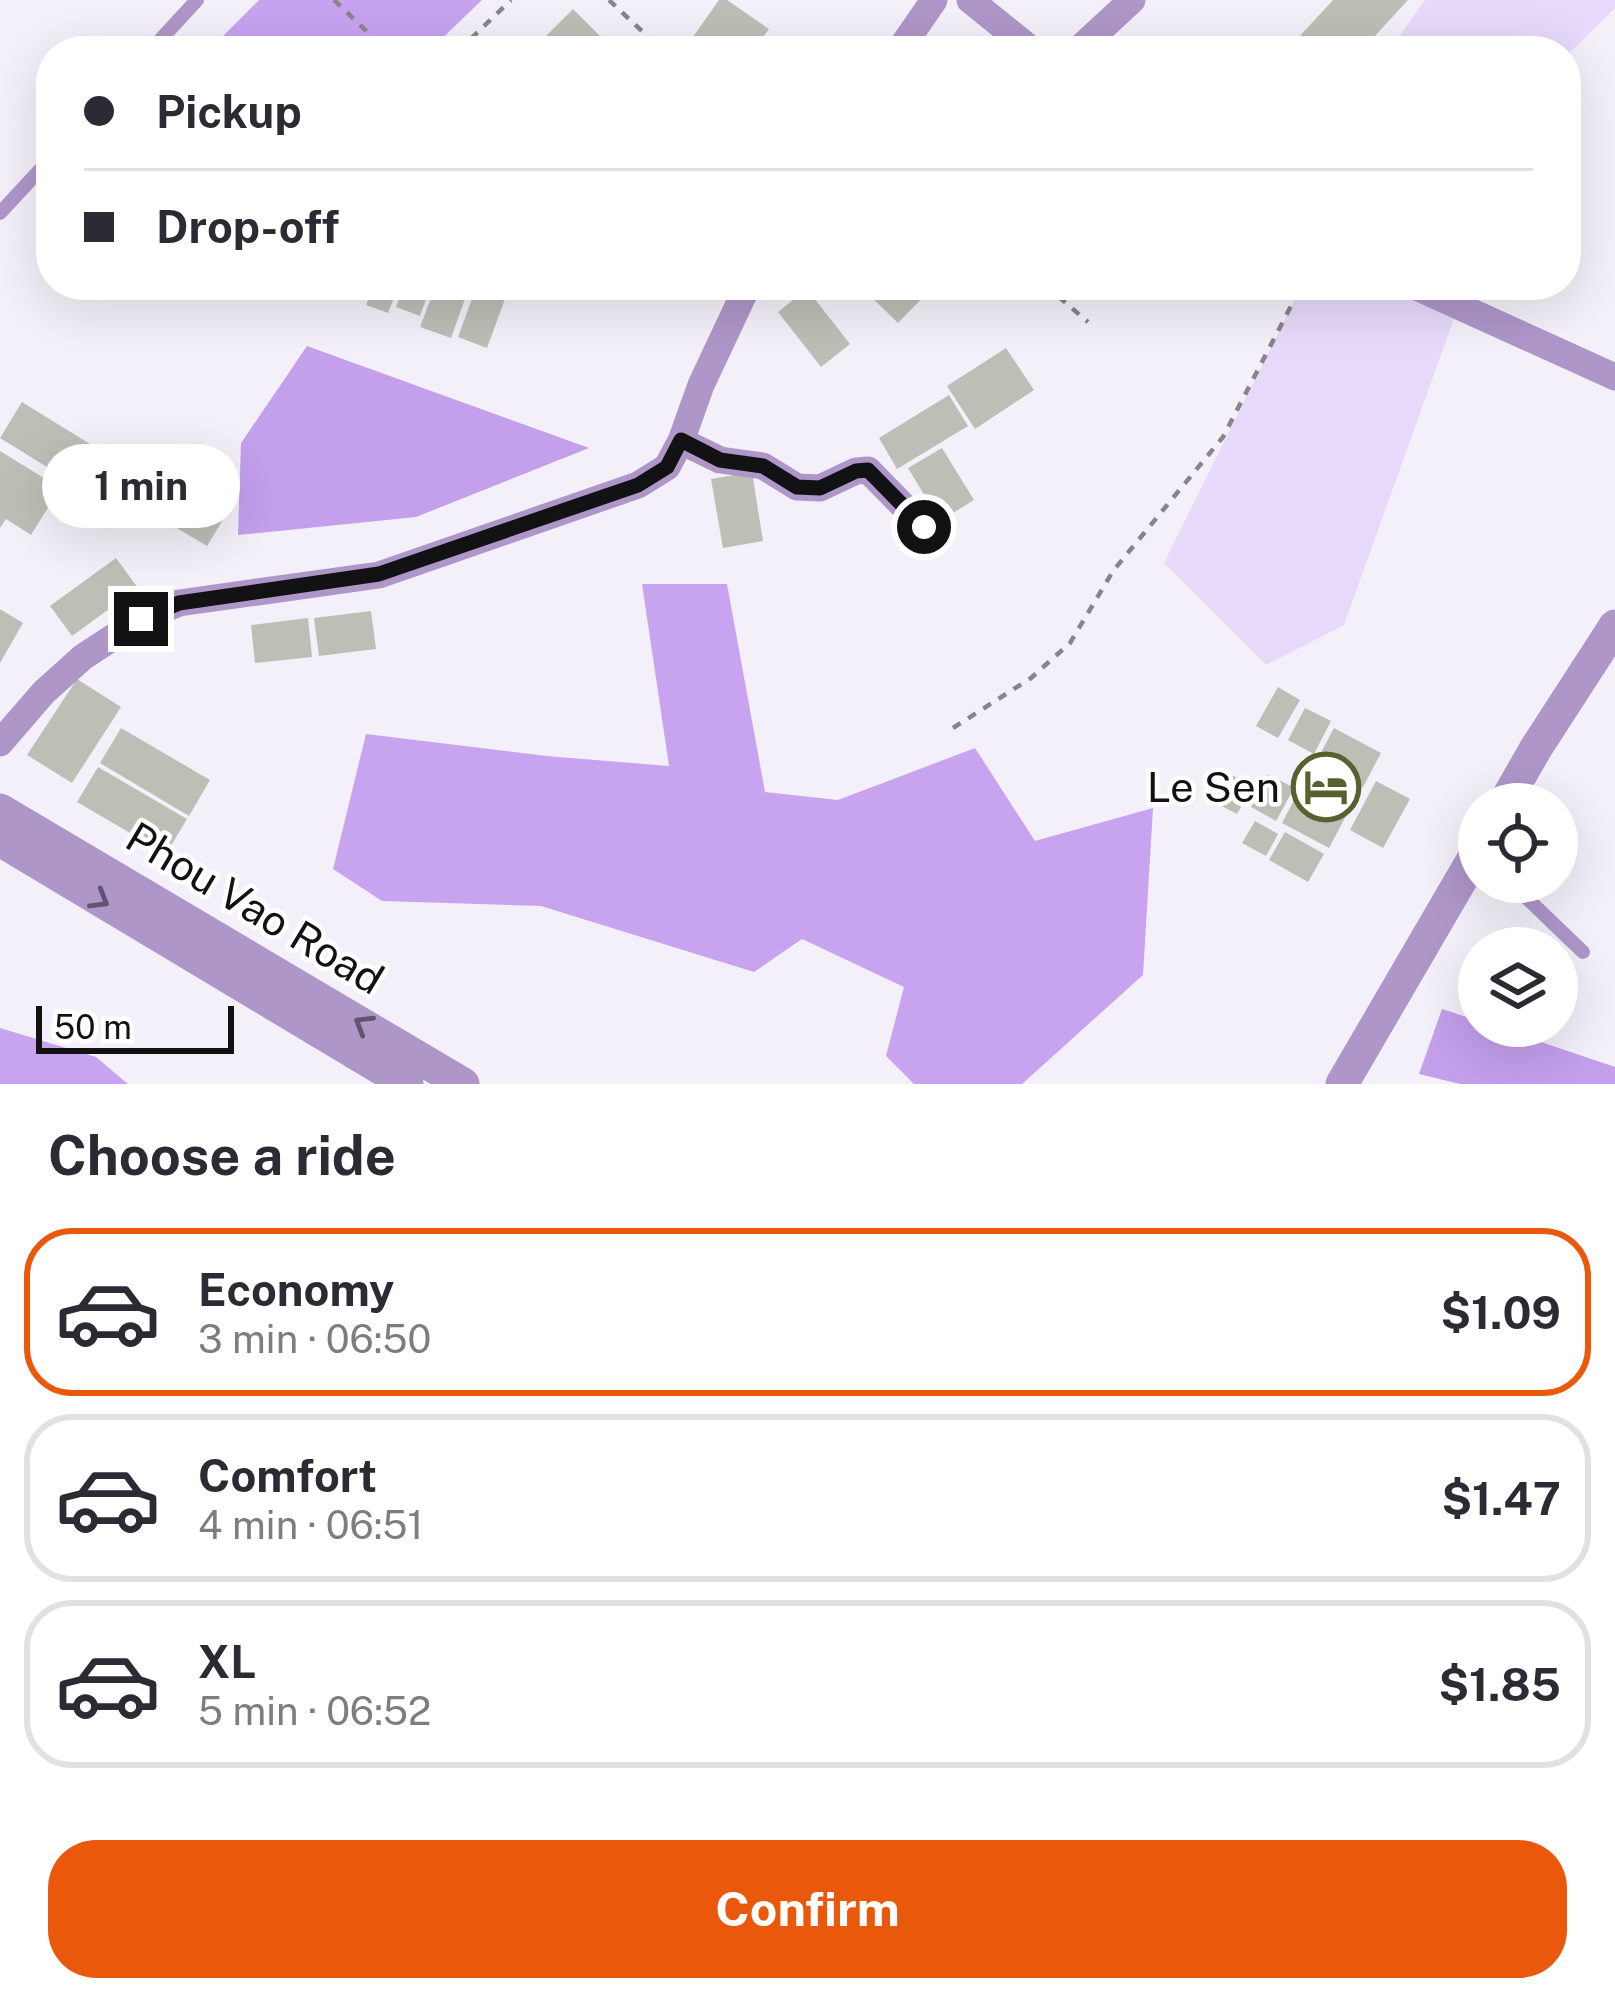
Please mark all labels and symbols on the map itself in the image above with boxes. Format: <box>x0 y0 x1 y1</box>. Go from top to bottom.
callout: 1 min <box>42 445 240 529</box>
route start <box>897 500 951 554</box>
route end <box>114 592 168 646</box>
hotel icon: Le Sen <box>1291 752 1361 822</box>
place label: Le Sen <box>1147 762 1280 811</box>
street label: Phou Vao Road <box>118 812 393 1004</box>
one-way arrow <box>87 886 109 908</box>
scale bar <box>36 1000 234 1053</box>
one-way arrow <box>354 1016 376 1038</box>

